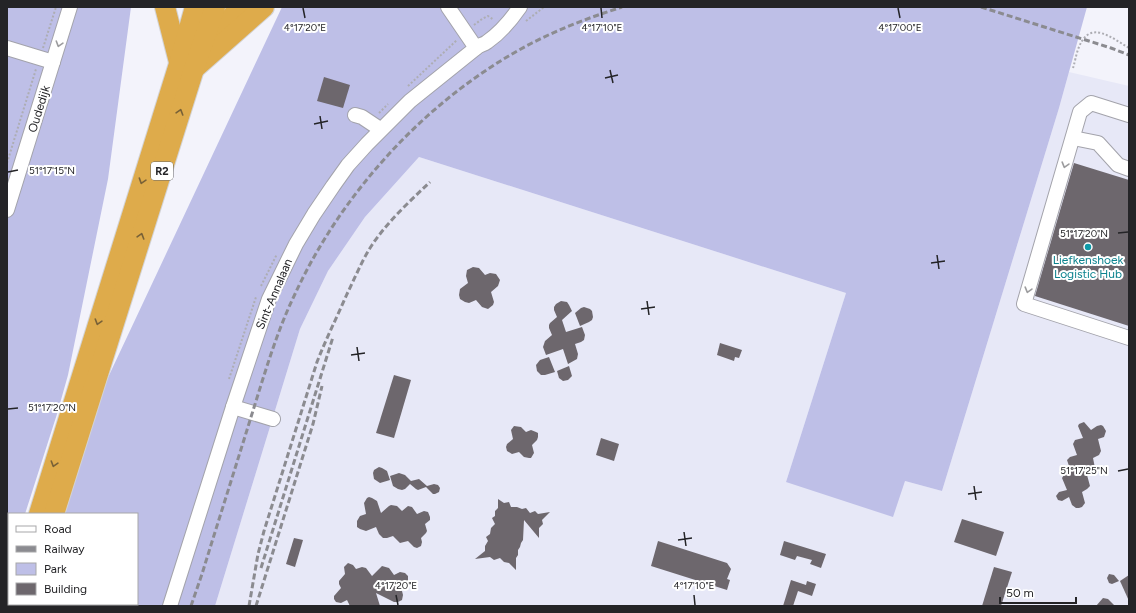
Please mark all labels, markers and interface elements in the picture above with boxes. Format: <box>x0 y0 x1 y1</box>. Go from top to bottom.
text: 4°17'20"E <box>284 21 326 34</box>
text: 4°17'10"E <box>581 21 623 34</box>
text: 4°17'00"E <box>878 21 922 34</box>
one-way arrow <box>55 41 64 48</box>
street label: Oudedijk <box>25 84 53 134</box>
one-way arrow <box>175 108 184 115</box>
road number: R2 <box>151 162 173 180</box>
one-way arrow <box>1061 162 1070 169</box>
text: 51°17'15"N <box>29 164 75 177</box>
one-way arrow <box>138 177 147 184</box>
text: 51°17'20"N <box>1060 227 1108 240</box>
one-way arrow <box>136 232 145 239</box>
marker: Liefkenshoek Logistic Hub <box>1083 242 1093 252</box>
place label: Liefkenshoek Logistic Hub <box>1053 253 1123 281</box>
street label: Sint-Annalaan <box>253 256 295 332</box>
one-way arrow <box>1024 286 1033 293</box>
one-way arrow <box>94 318 103 325</box>
text: 51°17'20"N <box>28 401 76 414</box>
one-way arrow <box>50 460 59 467</box>
text: 51°17'25"N <box>1060 464 1108 477</box>
legend <box>8 513 138 605</box>
text: Road <box>44 522 72 536</box>
text: Railway <box>44 542 85 556</box>
text: Park <box>44 562 67 576</box>
text: 4°17'20"E <box>375 579 417 592</box>
text: 4°17'10"E <box>673 579 715 592</box>
scale bar <box>1000 579 1076 605</box>
text: Building <box>44 582 87 596</box>
text: 50 m <box>1006 586 1034 600</box>

